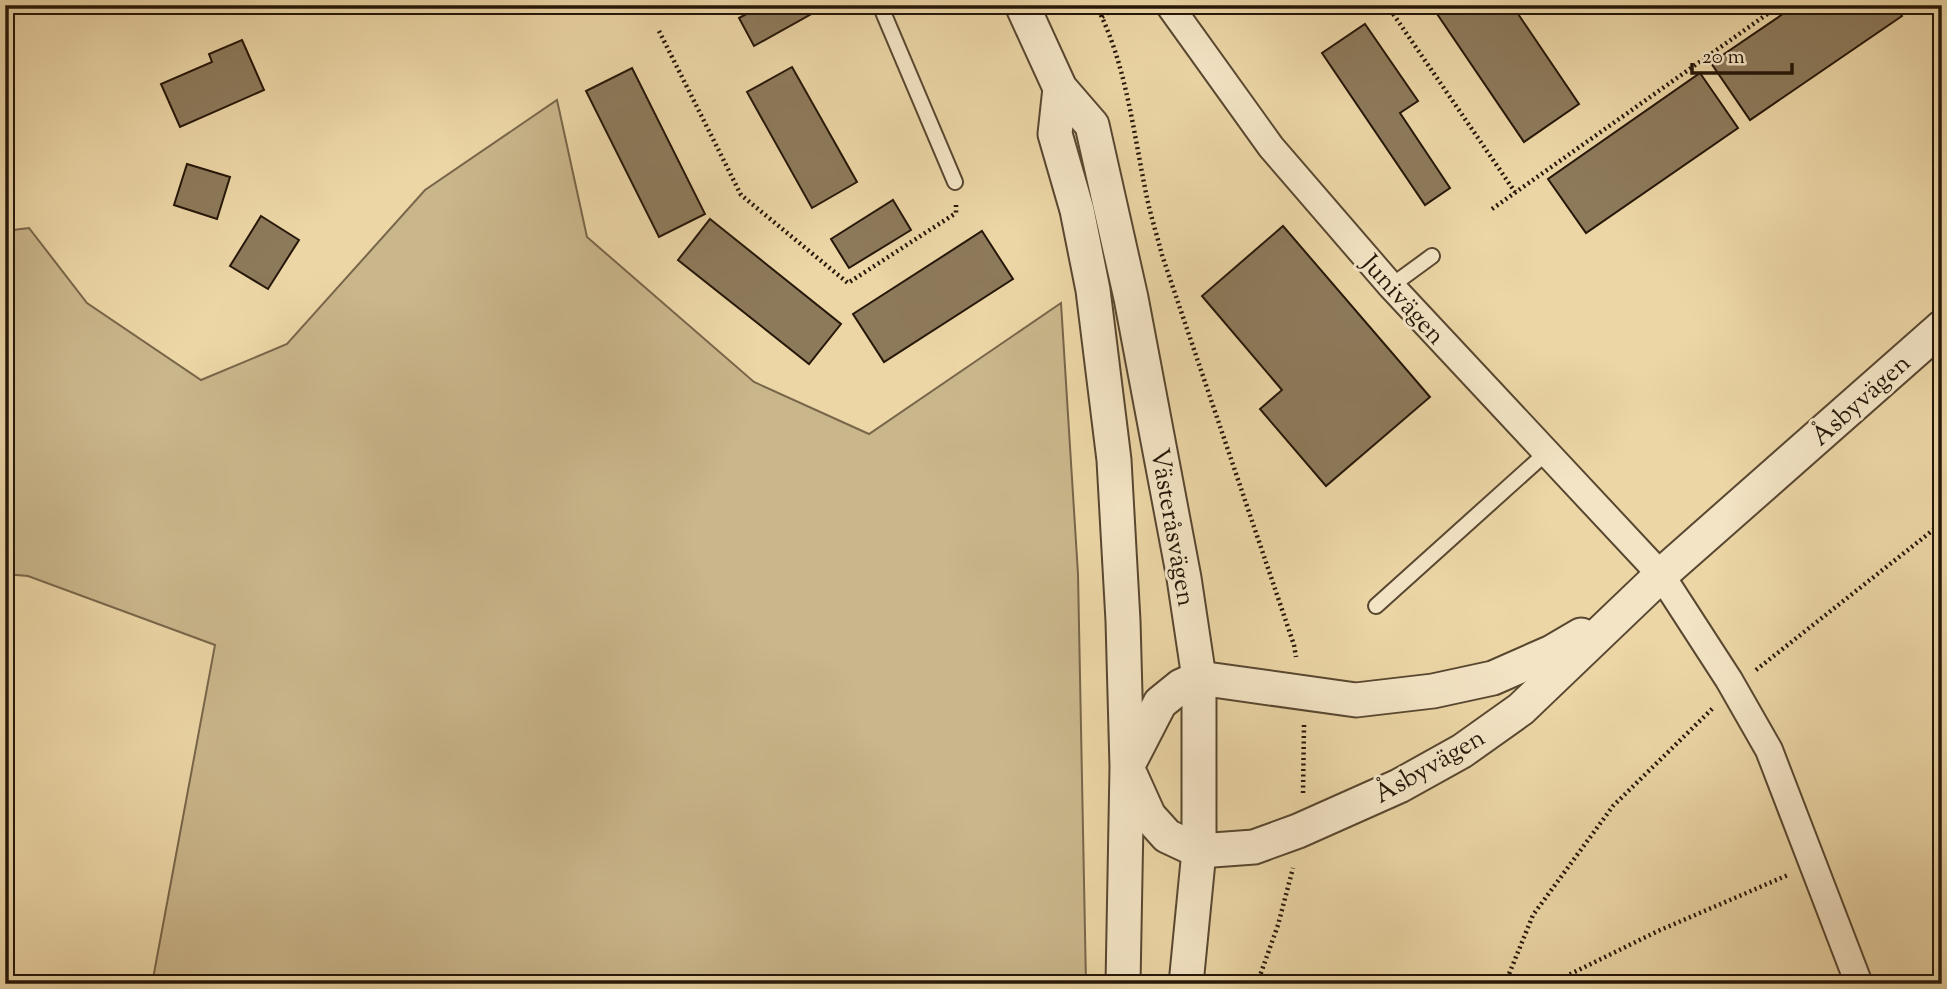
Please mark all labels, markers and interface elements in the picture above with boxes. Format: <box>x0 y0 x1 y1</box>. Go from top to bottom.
scale bar <box>1692 32 1791 76</box>
text: 20 m <box>1702 43 1745 73</box>
street label: Junivägen <box>1350 246 1453 354</box>
street label: Åsbyvägen <box>1804 346 1920 456</box>
street label: Västeråsvägen <box>1139 445 1204 609</box>
street label: Åsbyvägen <box>1368 720 1493 814</box>

